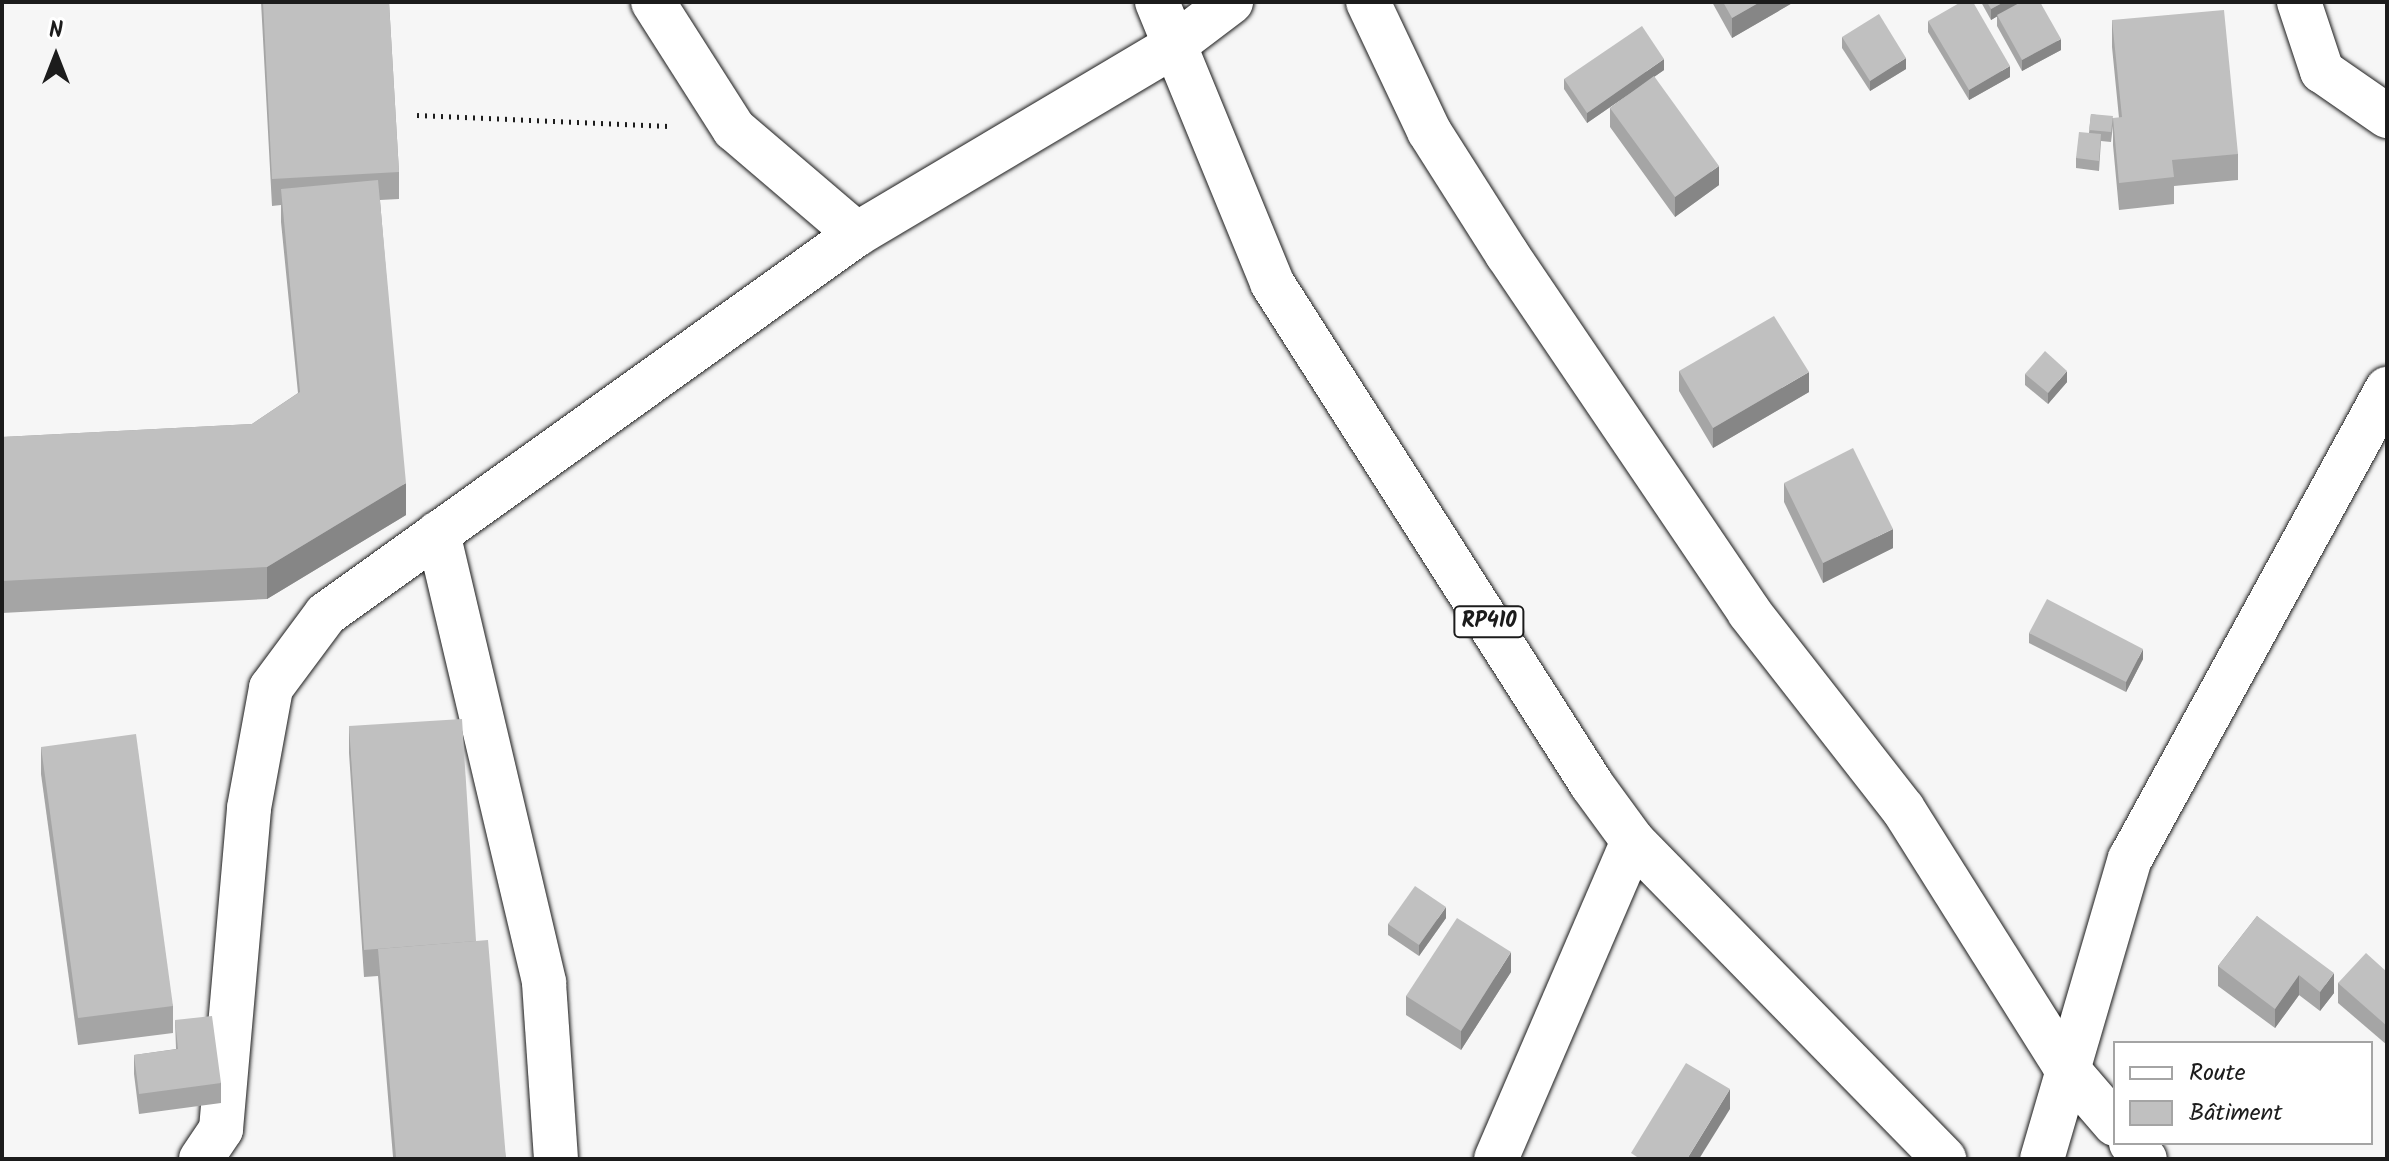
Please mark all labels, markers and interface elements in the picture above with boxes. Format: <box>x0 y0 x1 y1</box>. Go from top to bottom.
text: N <box>49 14 63 49</box>
north arrow <box>16 16 96 96</box>
road number: RP410 <box>1453 604 1525 640</box>
legend <box>2113 1041 2373 1145</box>
text: Route <box>2189 1054 2246 1093</box>
text: Bâtiment <box>2189 1094 2283 1133</box>

